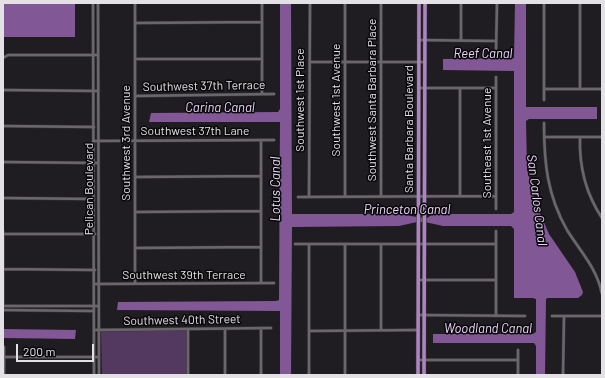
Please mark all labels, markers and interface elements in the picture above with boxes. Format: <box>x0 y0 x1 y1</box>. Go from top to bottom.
street label: Southwest Santa Barbara Place <box>365 19 379 181</box>
street label: Southwest 1st Avenue <box>329 44 343 156</box>
water label: Reef Canal <box>453 46 513 62</box>
street label: Southwest 1st Place <box>293 48 307 152</box>
street label: Santa Barbara Boulevard <box>402 65 416 193</box>
street label: Southwest 37th Terrace <box>142 78 266 94</box>
street label: Southwest 3rd Avenue <box>119 85 133 201</box>
street label: Southeast 1st Avenue <box>480 88 494 198</box>
water label: Carina Canal <box>185 100 255 116</box>
street label: Southwest 37th Lane <box>141 124 249 138</box>
street label: Pelican Boulevard <box>82 143 96 235</box>
water label: San Carlos Canal <box>524 153 550 247</box>
water label: Lotus Canal <box>268 157 284 221</box>
water label: Princeton Canal <box>364 202 450 218</box>
street label: Southwest 39th Terrace <box>122 268 246 282</box>
street label: Southwest 40th Street <box>123 312 241 328</box>
water label: Woodland Canal <box>444 321 532 337</box>
scale bar <box>18 336 96 362</box>
text: 200 m <box>23 344 55 358</box>

